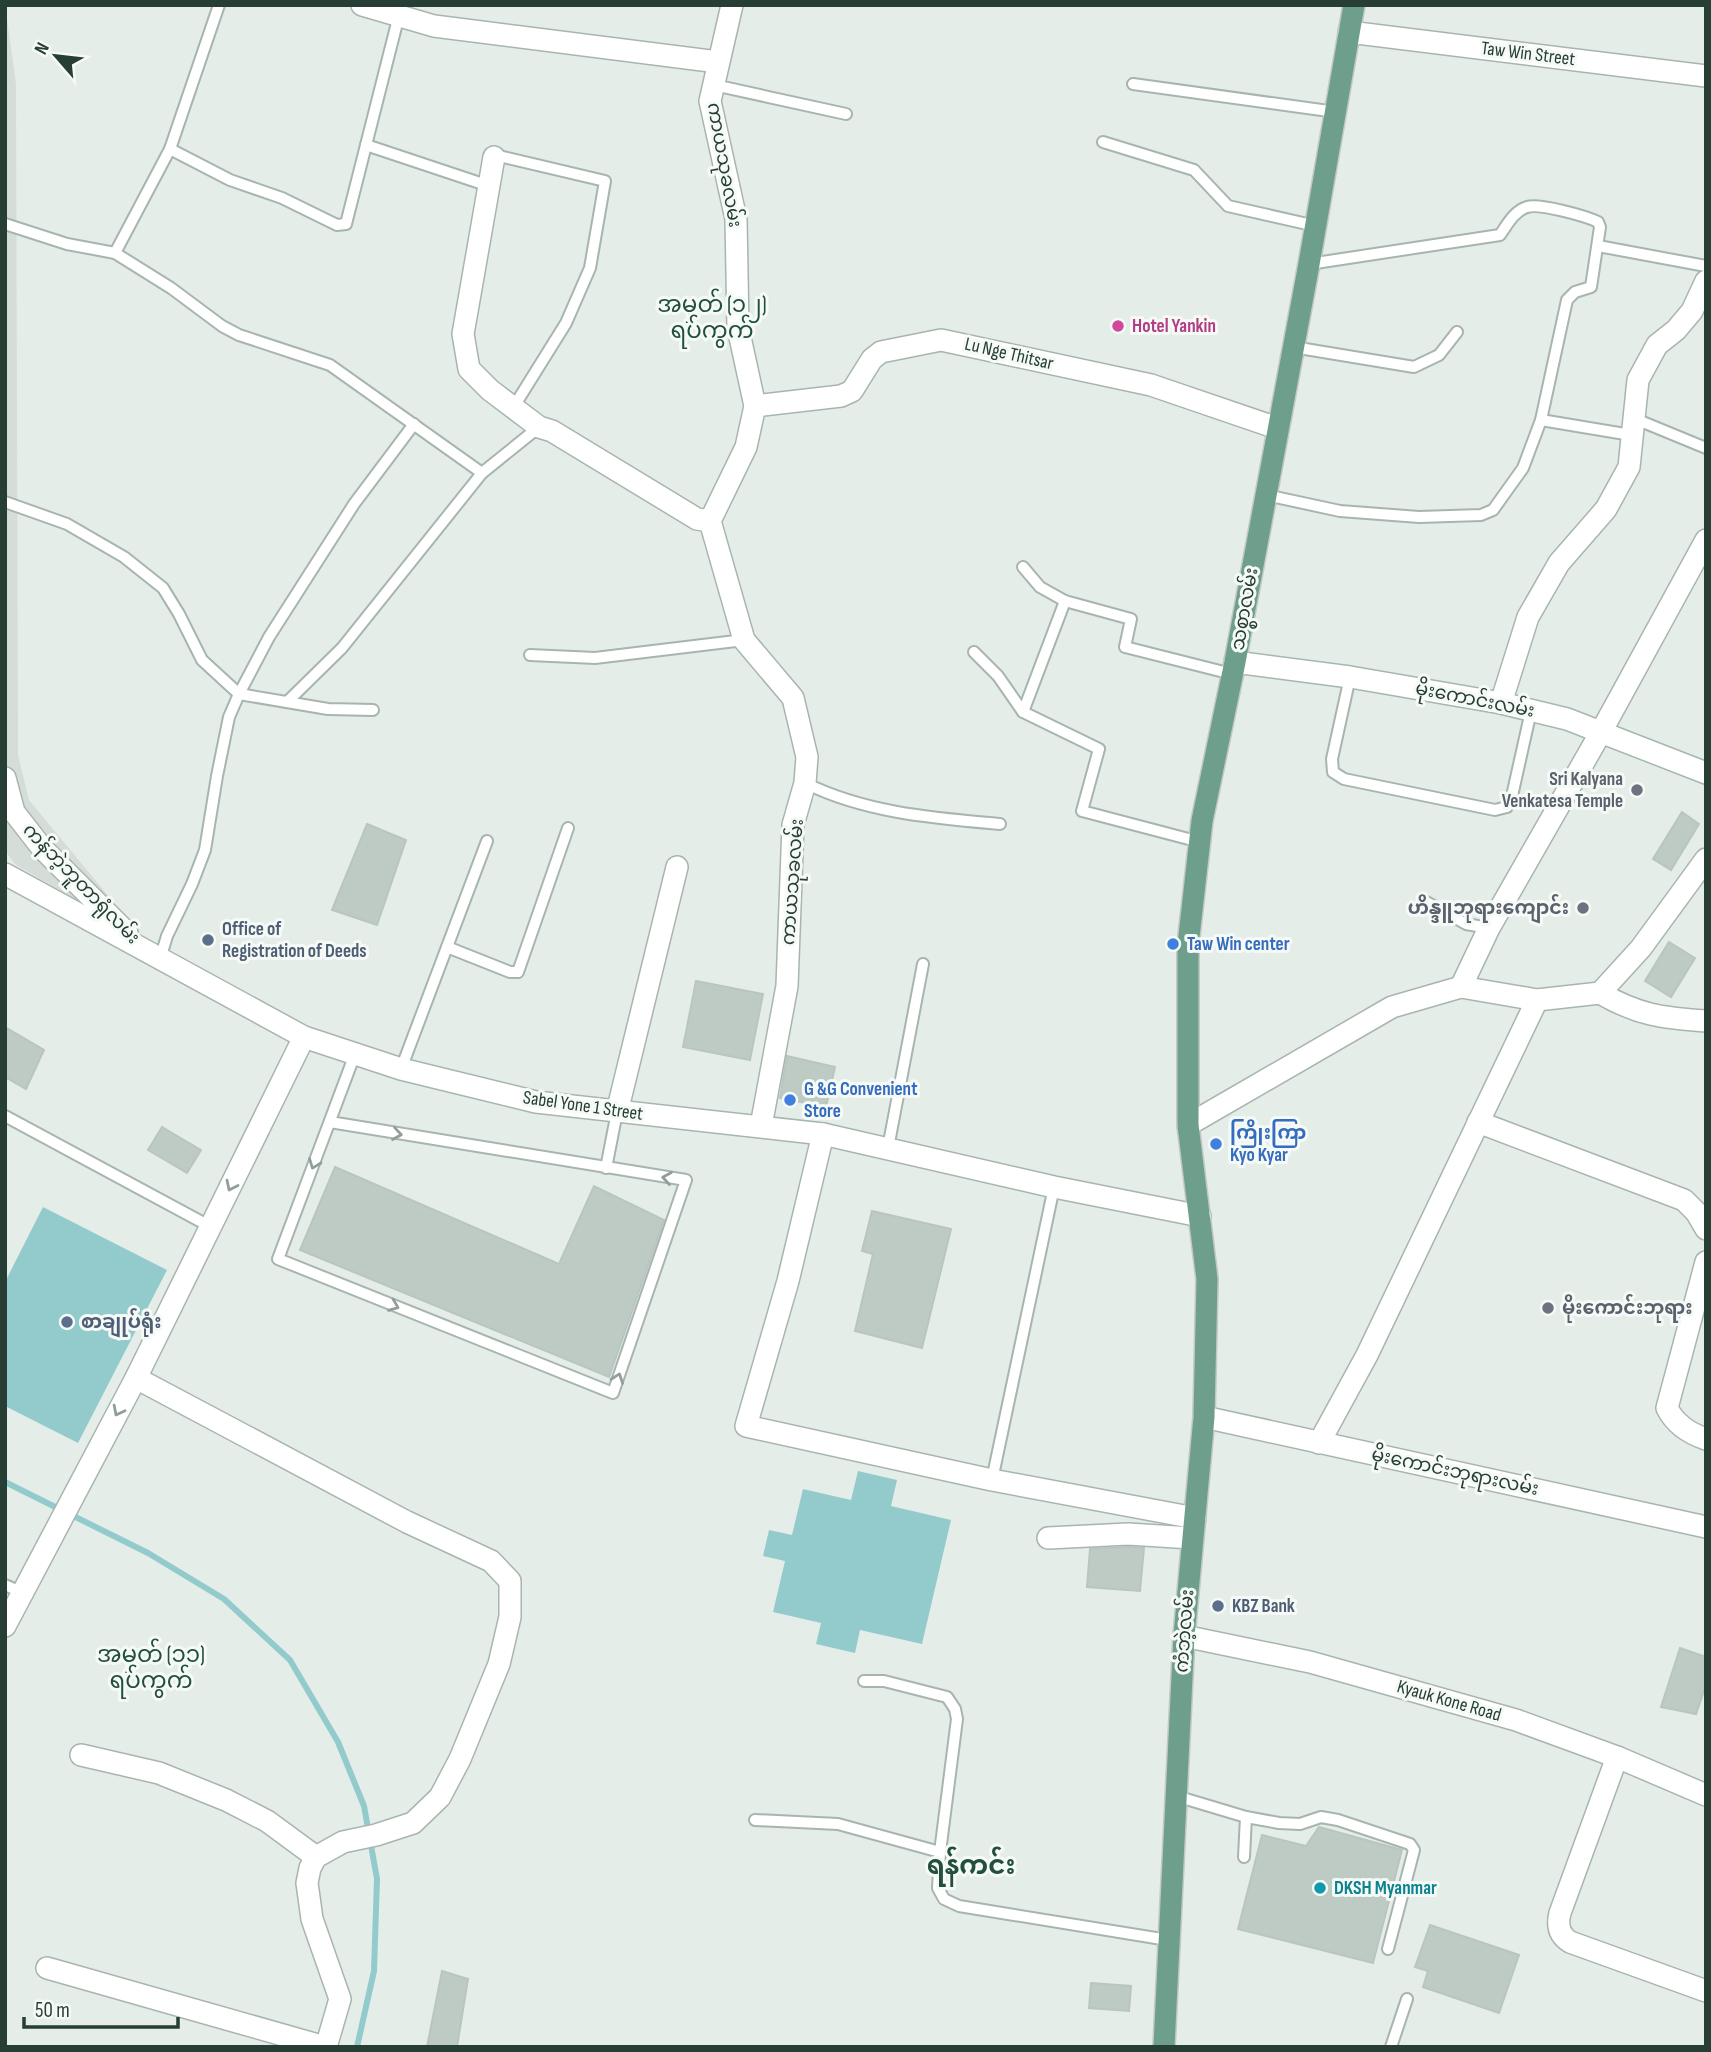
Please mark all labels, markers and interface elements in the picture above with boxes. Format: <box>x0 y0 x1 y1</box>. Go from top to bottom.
north arrow <box>21 21 91 91</box>
street label: Taw Win Street <box>1480 37 1577 71</box>
text: N <box>30 39 55 59</box>
street label: ကာယသုခလမ်း <box>698 100 750 230</box>
district label: အမှတ် (၁၂) ရပ်ကွက် <box>657 288 767 349</box>
place label: Hotel Yankin <box>1132 315 1216 338</box>
marker: Hotel Yankin <box>1110 318 1126 334</box>
street label: Lu Nge Thitsar <box>962 333 1056 375</box>
street label: သစ္စာလမ်း <box>1222 565 1267 653</box>
street label: မိုးကောင်းလမ်း <box>1413 673 1537 727</box>
place label: Sri Kalyana Venkatesa Temple <box>1502 768 1623 813</box>
marker: Sri Kalyana Venkatesa Temple <box>1629 782 1645 798</box>
street label: ကန်ဘဲ့ဘူတာရုံလမ်း <box>15 816 147 952</box>
street label: ကာယသုခလမ်း <box>773 818 813 946</box>
place label: ဟိန္ဒူဘုရားကျောင်း <box>1408 894 1569 924</box>
marker: ဟိန္ဒူဘုရားကျောင်း <box>1575 900 1591 916</box>
place label: Office of Registration of Deeds <box>222 918 367 963</box>
marker: Office of Registration of Deeds <box>200 932 216 948</box>
place label: Taw Win center <box>1187 933 1290 956</box>
marker: Taw Win center <box>1165 936 1181 952</box>
place label: G &G Convenient Store <box>804 1078 917 1123</box>
street label: Sabel Yone 1 Street <box>522 1086 645 1126</box>
marker: G &G Convenient Store <box>782 1092 798 1108</box>
place label: ကြိုးကြာ Kyo Kyar <box>1230 1119 1306 1167</box>
one-way arrow <box>391 1126 403 1141</box>
marker: ကြိုးကြာ Kyo Kyar <box>1208 1136 1224 1152</box>
one-way arrow <box>308 1157 322 1169</box>
one-way arrow <box>661 1170 673 1185</box>
one-way arrow <box>225 1179 239 1191</box>
place label: မိုးကောင်းဘုရား <box>1562 1294 1693 1323</box>
one-way arrow <box>388 1297 400 1311</box>
marker: မိုးကောင်းဘုရား <box>1540 1300 1556 1316</box>
place label: စာချုပ်ရုံး <box>81 1308 161 1338</box>
marker: စာချုပ်ရုံး <box>59 1314 75 1330</box>
one-way arrow <box>610 1372 624 1385</box>
one-way arrow <box>113 1404 126 1417</box>
street label: မိုးကောင်းဘုရားလမ်း <box>1368 1439 1542 1505</box>
street label: ကံဘဲ့လမ်း <box>1167 1588 1200 1674</box>
place label: KBZ Bank <box>1232 1595 1295 1618</box>
marker: KBZ Bank <box>1210 1598 1226 1614</box>
district label: အမှတ် (၁၁) ရပ်ကွက် <box>97 1638 205 1699</box>
street label: Kyauk Kone Road <box>1394 1675 1504 1727</box>
district label: ရန်ကင်း <box>927 1846 1015 1887</box>
place label: DKSH Myanmar <box>1334 1877 1437 1900</box>
marker: DKSH Myanmar <box>1312 1880 1328 1896</box>
scale bar <box>24 1986 178 2030</box>
text: 50 m <box>35 1998 70 2023</box>

